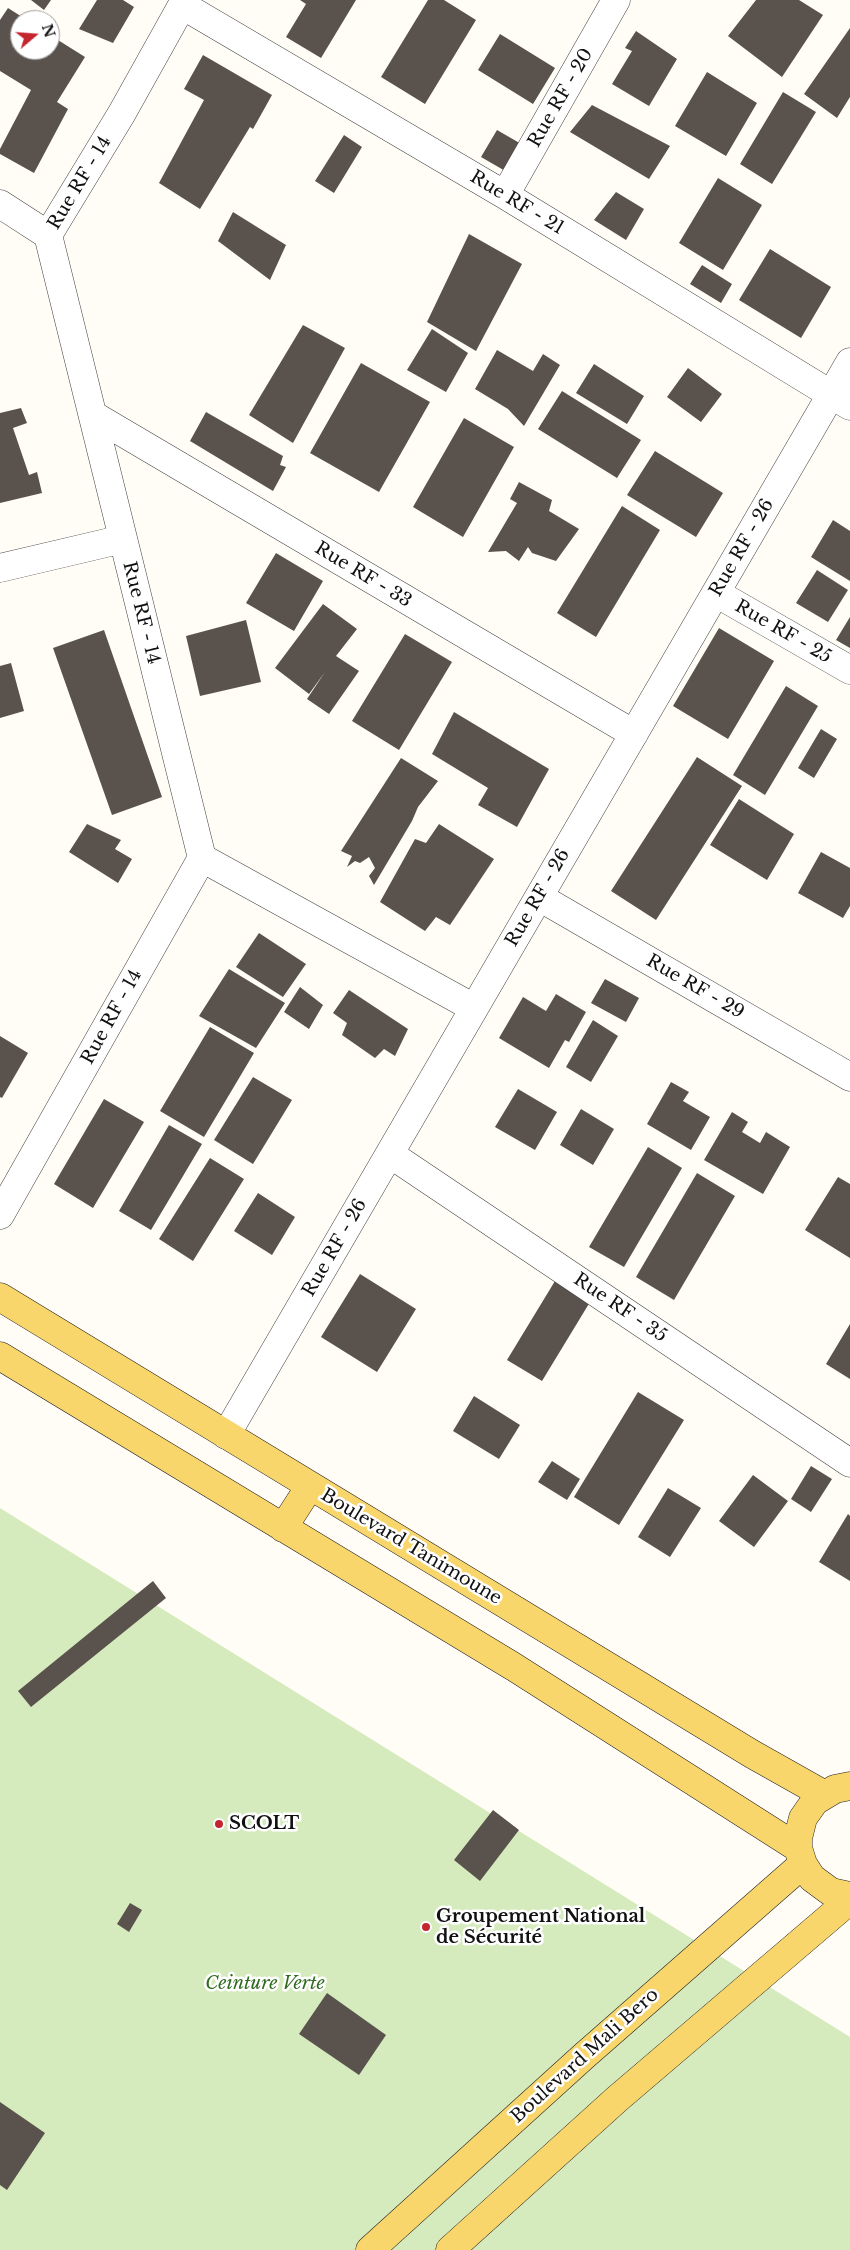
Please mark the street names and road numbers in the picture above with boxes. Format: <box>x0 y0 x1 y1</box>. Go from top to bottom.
street label: Rue RF - 20 <box>524 45 598 151</box>
street label: Rue RF - 14 <box>44 132 116 234</box>
street label: Rue RF - 21 <box>466 167 568 239</box>
street label: Rue RF - 26 <box>705 495 779 601</box>
street label: Rue RF - 33 <box>311 538 415 612</box>
street label: Rue RF - 14 <box>118 559 164 667</box>
street label: Rue RF - 25 <box>731 596 835 668</box>
street label: Rue RF - 26 <box>501 845 575 951</box>
street label: Rue RF - 29 <box>642 950 748 1024</box>
street label: Rue RF - 14 <box>77 966 147 1068</box>
street label: Rue RF - 26 <box>298 1195 372 1301</box>
street label: Rue RF - 35 <box>569 1269 671 1347</box>
street label: Boulevard Tanimoune <box>317 1484 505 1610</box>
street label: Boulevard Mali Bero <box>507 1984 663 2128</box>

